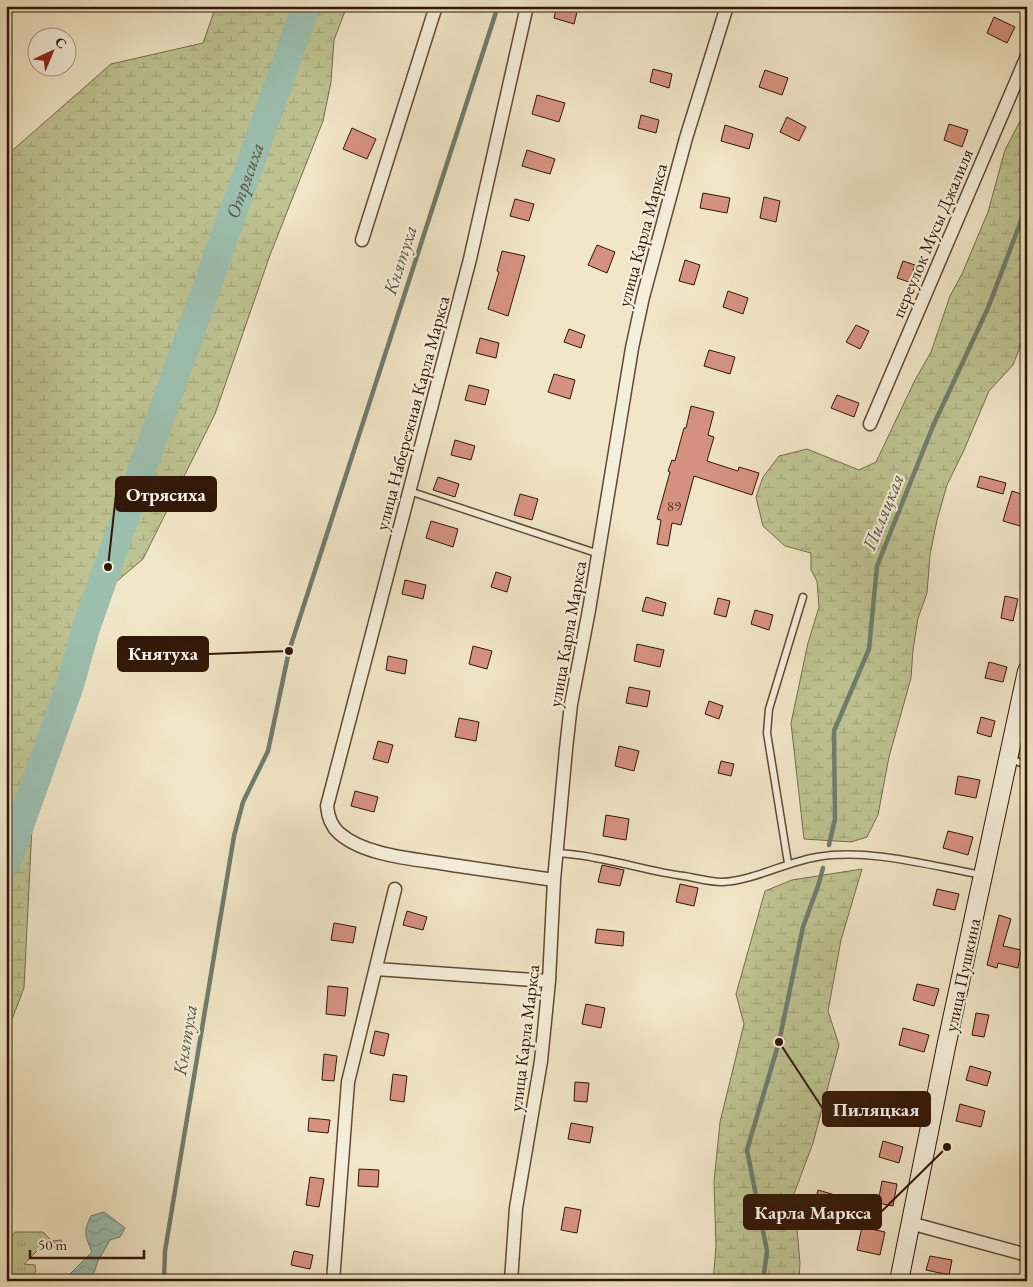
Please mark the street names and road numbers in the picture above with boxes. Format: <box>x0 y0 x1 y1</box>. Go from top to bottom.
street label: переулок Мусы Джалиля <box>886 145 978 321</box>
street label: улица Карла Маркса <box>612 160 672 309</box>
street label: улица Набережная Карла Маркса <box>370 292 455 533</box>
street label: улица Карла Маркса <box>543 558 591 709</box>
street label: улица Пушкина <box>939 915 985 1034</box>
street label: улица Карла Маркса <box>504 962 545 1113</box>

